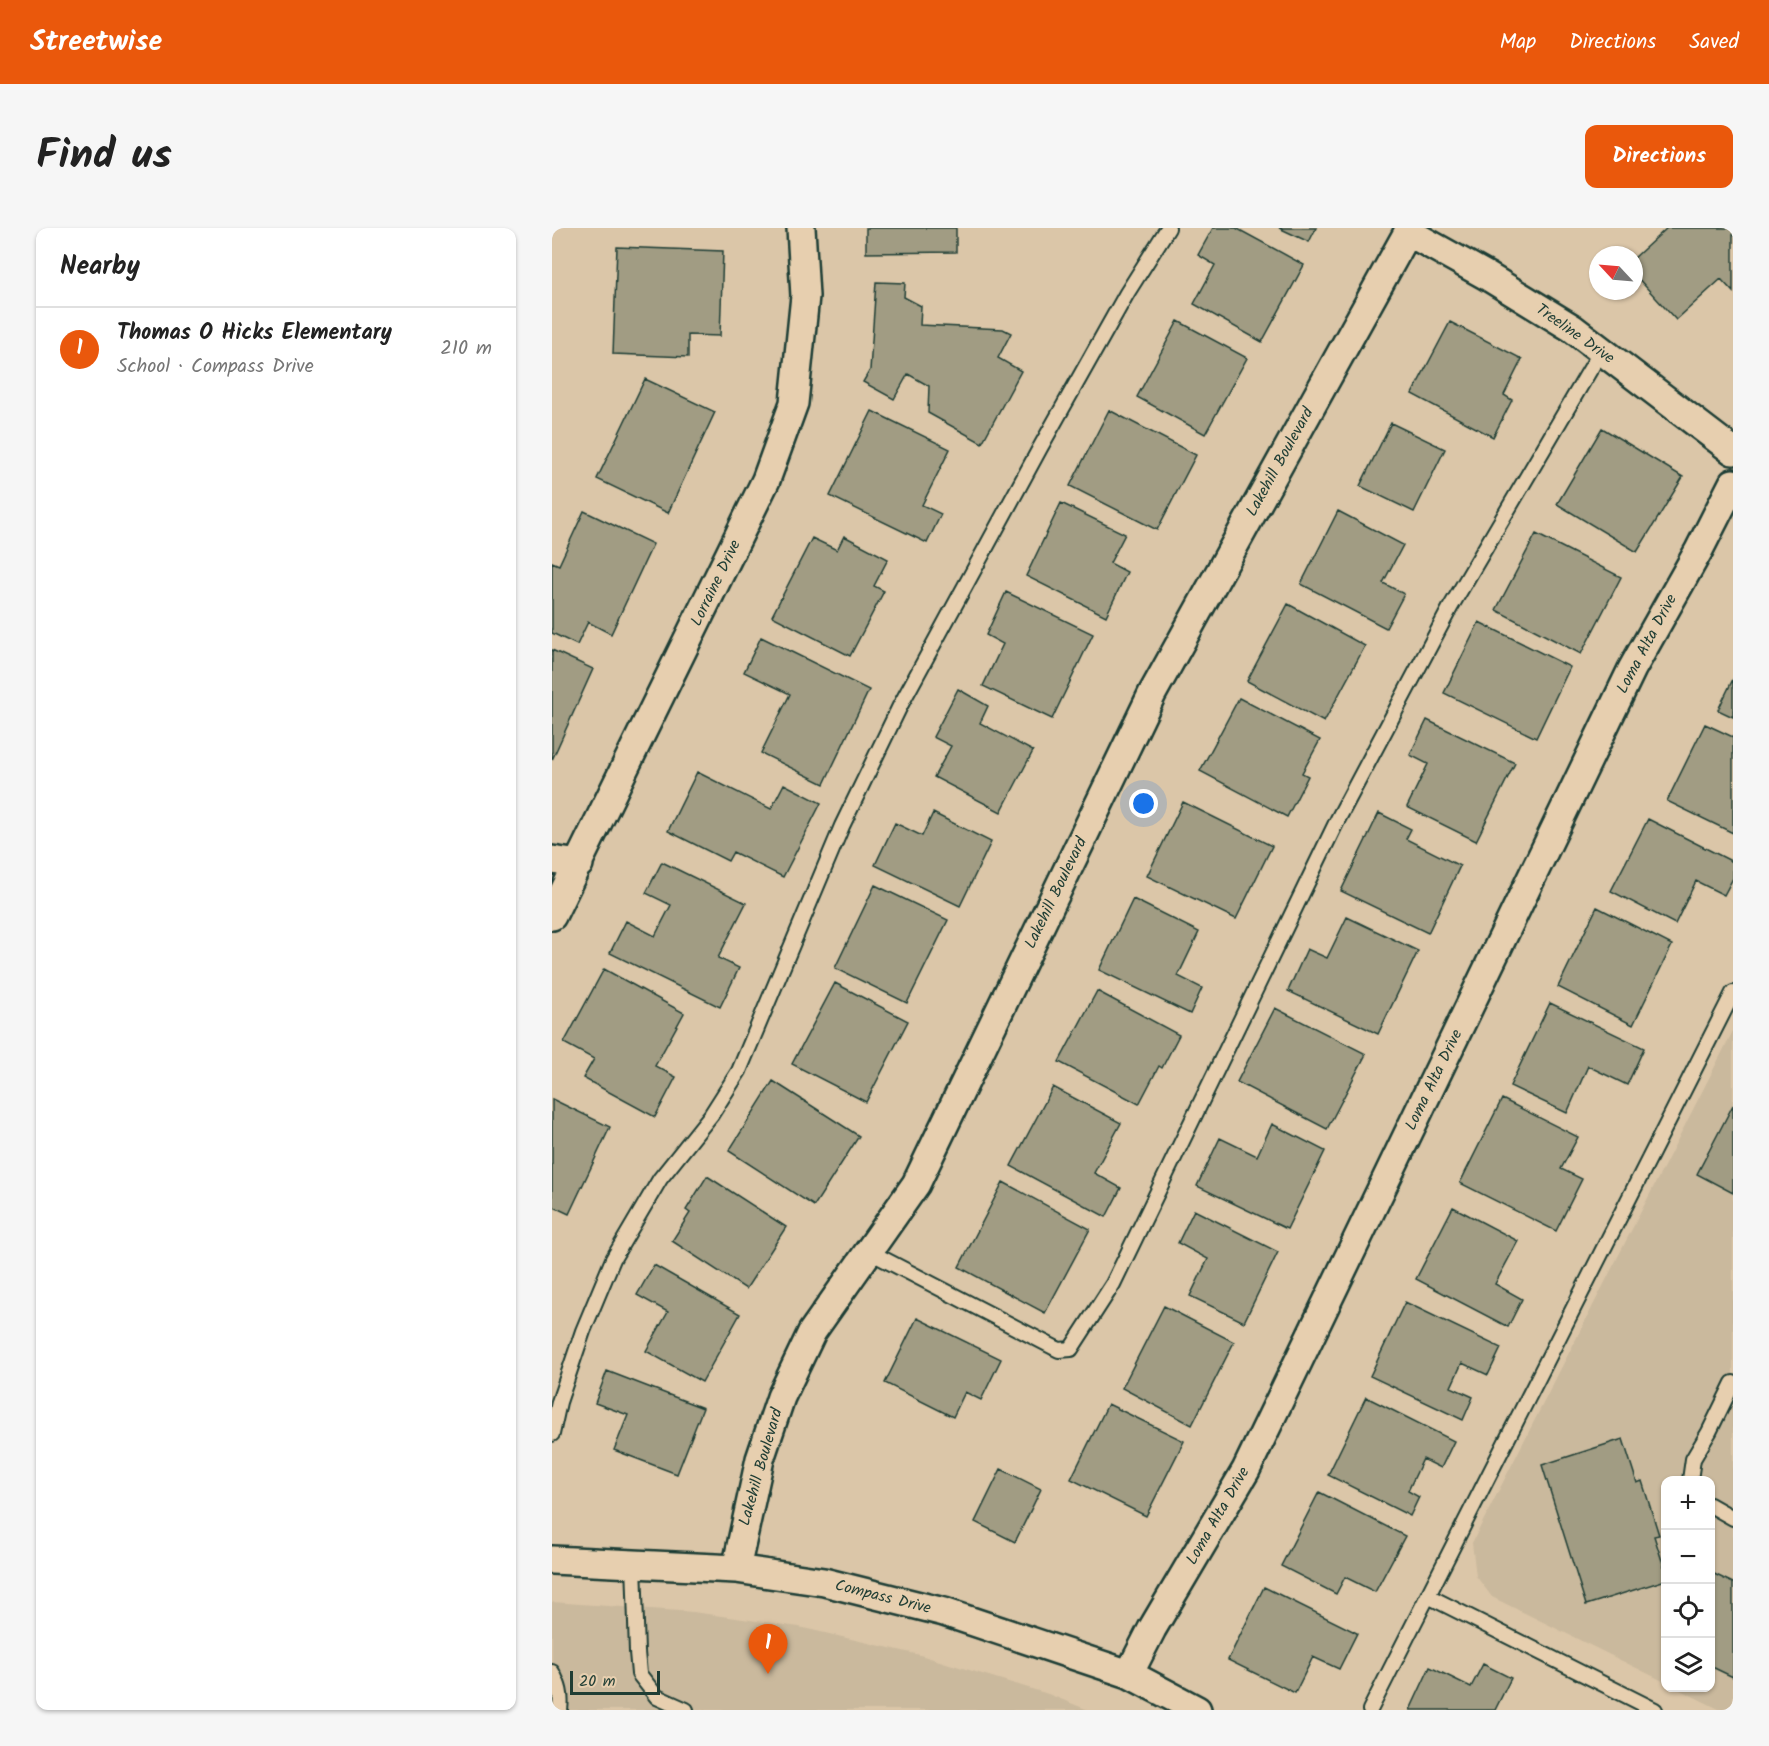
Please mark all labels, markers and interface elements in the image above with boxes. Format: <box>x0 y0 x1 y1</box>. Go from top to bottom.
text: Streetwise <box>30 20 162 65</box>
text: Map <box>1500 26 1536 59</box>
text: Directions <box>1569 26 1656 59</box>
text: Saved <box>1689 26 1739 59</box>
text: Find us <box>36 123 172 190</box>
button: Directions <box>1585 125 1733 188</box>
text: Nearby <box>60 246 140 288</box>
north arrow <box>1589 246 1643 300</box>
street label: Treeline Drive <box>1530 298 1620 370</box>
text: Thomas O Hicks Elementary <box>117 316 392 351</box>
text: 1 <box>76 333 83 365</box>
text: 210 m <box>440 333 492 365</box>
text: School · Compass Drive <box>117 351 314 383</box>
street label: Lakehill Boulevard <box>1240 402 1321 521</box>
street label: Lorraine Drive <box>684 536 748 630</box>
street label: Loma Alta Drive <box>1610 590 1684 698</box>
your location <box>1129 789 1158 818</box>
street label: Lakehill Boulevard <box>1018 832 1094 953</box>
street label: Loma Alta Drive <box>1399 1025 1469 1135</box>
street label: Lakehill Boulevard <box>732 1404 790 1529</box>
street label: Loma Alta Drive <box>1180 1462 1256 1570</box>
map controls <box>1661 1476 1715 1692</box>
button: + <box>1661 1476 1715 1530</box>
button: − <box>1661 1530 1715 1584</box>
street label: Compass Drive <box>832 1573 934 1621</box>
button: locate <box>1661 1584 1715 1638</box>
pin: 1 <box>748 1624 788 1674</box>
button: layers <box>1661 1638 1715 1692</box>
scale bar <box>570 1668 660 1696</box>
text: 20 m <box>579 1669 615 1694</box>

